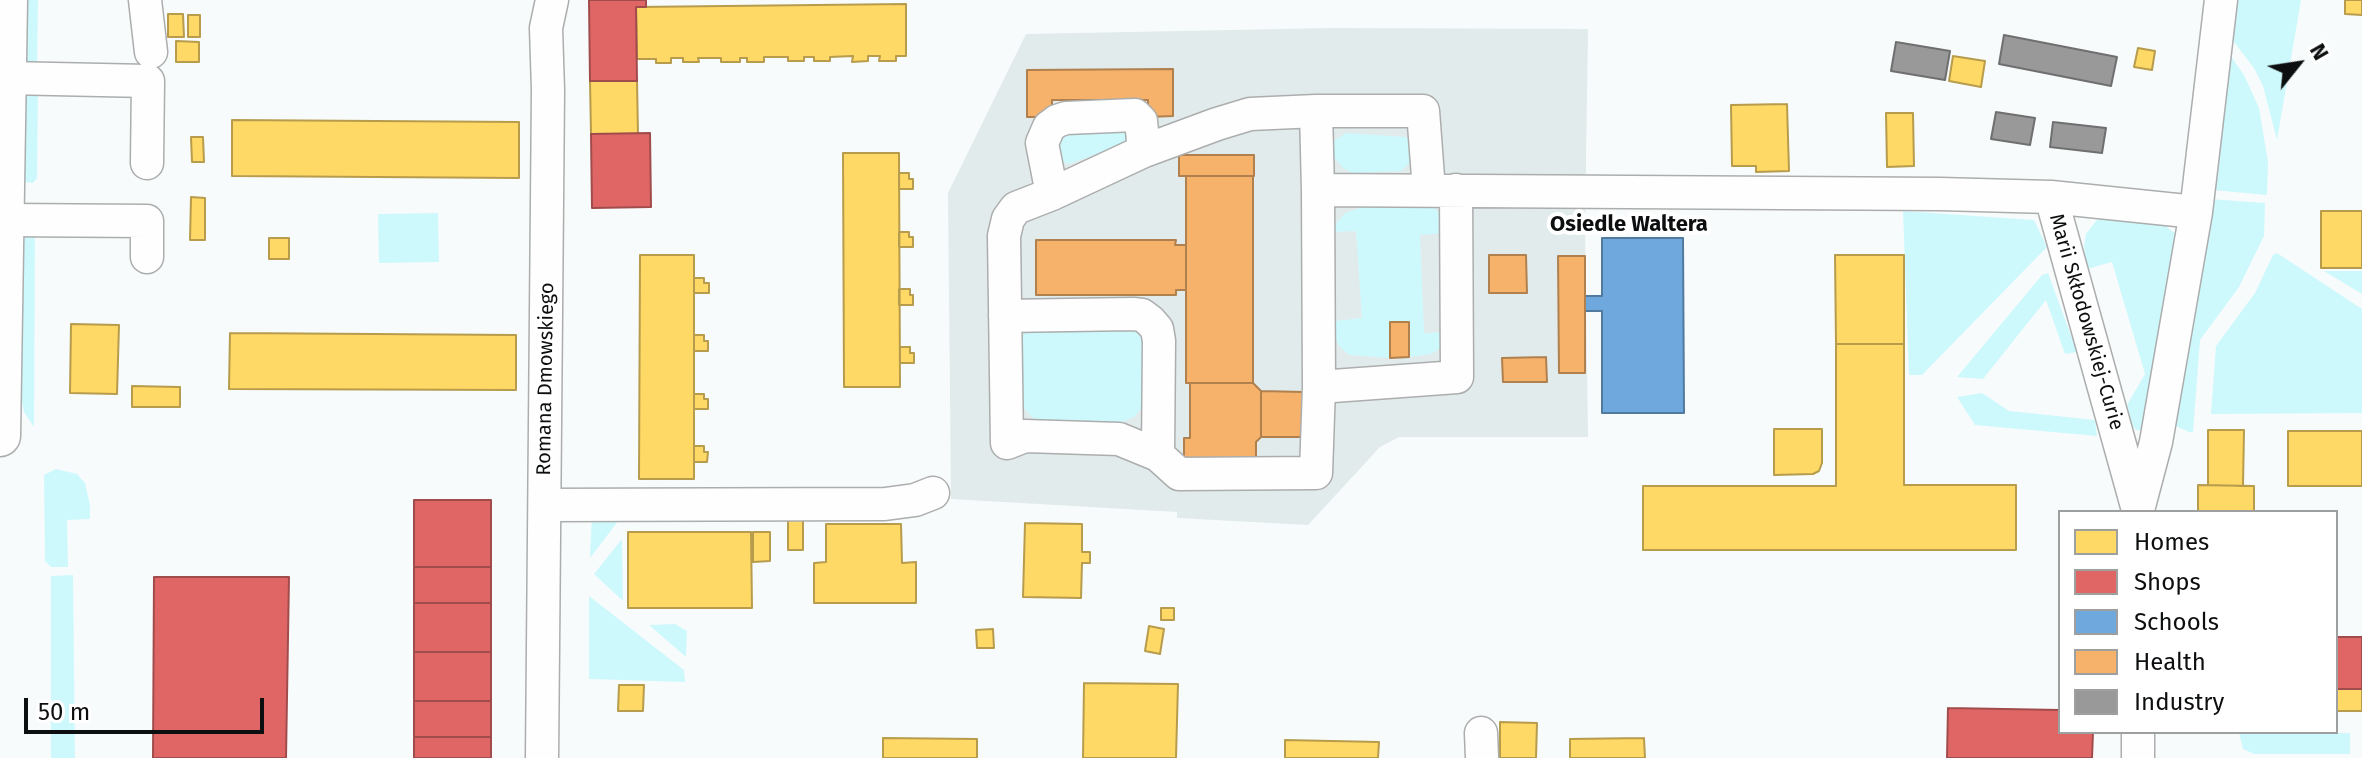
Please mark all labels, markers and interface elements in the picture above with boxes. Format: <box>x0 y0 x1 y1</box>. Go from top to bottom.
north arrow <box>2258 24 2338 104</box>
text: N <box>2304 39 2335 65</box>
street label: Marii Skłodowskiej-Curie <box>2044 211 2128 433</box>
district label: Osiedle Waltera <box>1550 212 1708 238</box>
street label: Romana Dmowskiego <box>532 282 560 476</box>
legend <box>2058 510 2338 734</box>
text: Homes <box>2134 528 2209 556</box>
text: Shops <box>2134 568 2201 596</box>
text: Schools <box>2134 608 2219 636</box>
text: Health <box>2134 648 2206 676</box>
scale bar <box>28 682 268 732</box>
text: Industry <box>2134 688 2224 716</box>
text: 50 m <box>38 698 90 726</box>

